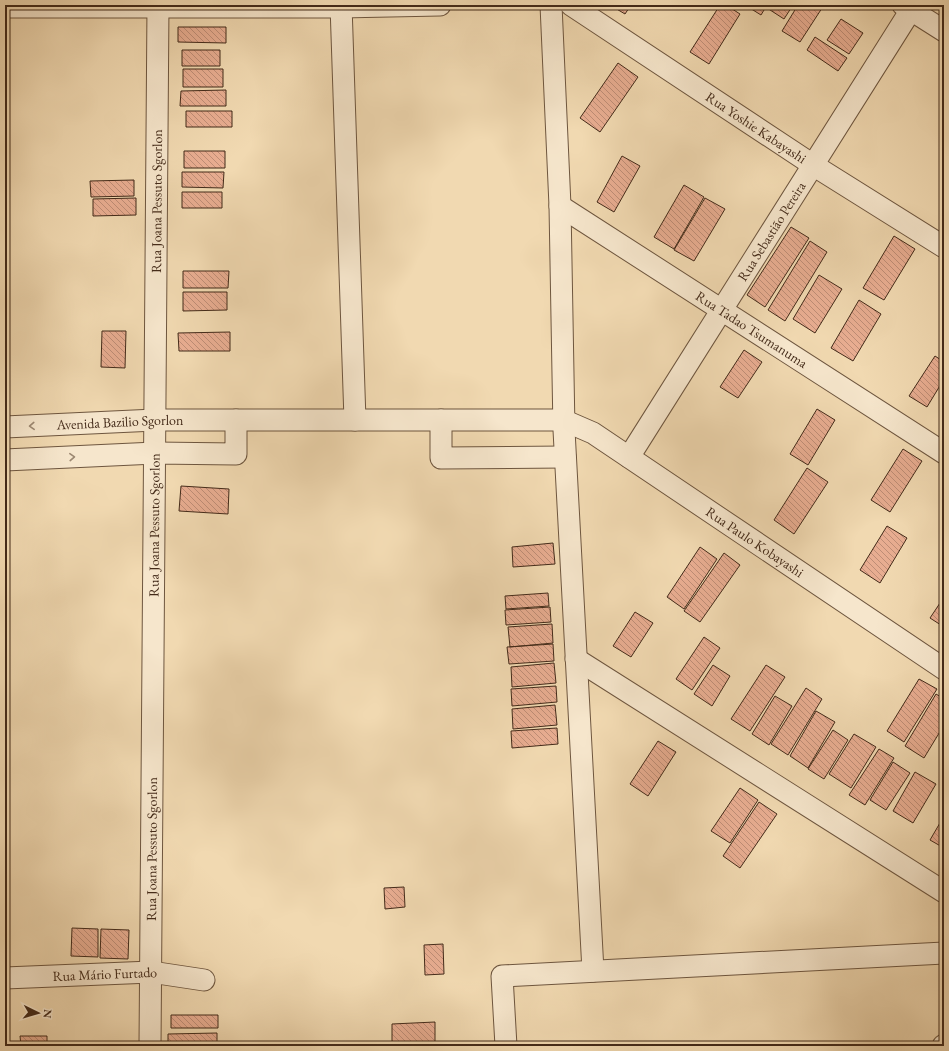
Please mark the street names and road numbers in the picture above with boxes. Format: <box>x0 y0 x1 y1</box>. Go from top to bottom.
street label: Rua Yoshie Kabayashi <box>702 88 810 168</box>
street label: Rua Joana Pessuto Sgorlon <box>147 129 166 273</box>
street label: Rua Sebastião Pereira <box>733 178 810 284</box>
street label: Rua Tadao Tsumanuma <box>692 287 811 372</box>
street label: Avenida Bazilio Sgorlon <box>55 411 184 434</box>
street label: Rua Joana Pessuto Sgorlon <box>144 453 164 597</box>
street label: Rua Paulo Kobayashi <box>702 502 808 582</box>
street label: Rua Joana Pessuto Sgorlon <box>142 777 161 921</box>
street label: Rua Mário Furtado <box>52 963 159 985</box>

